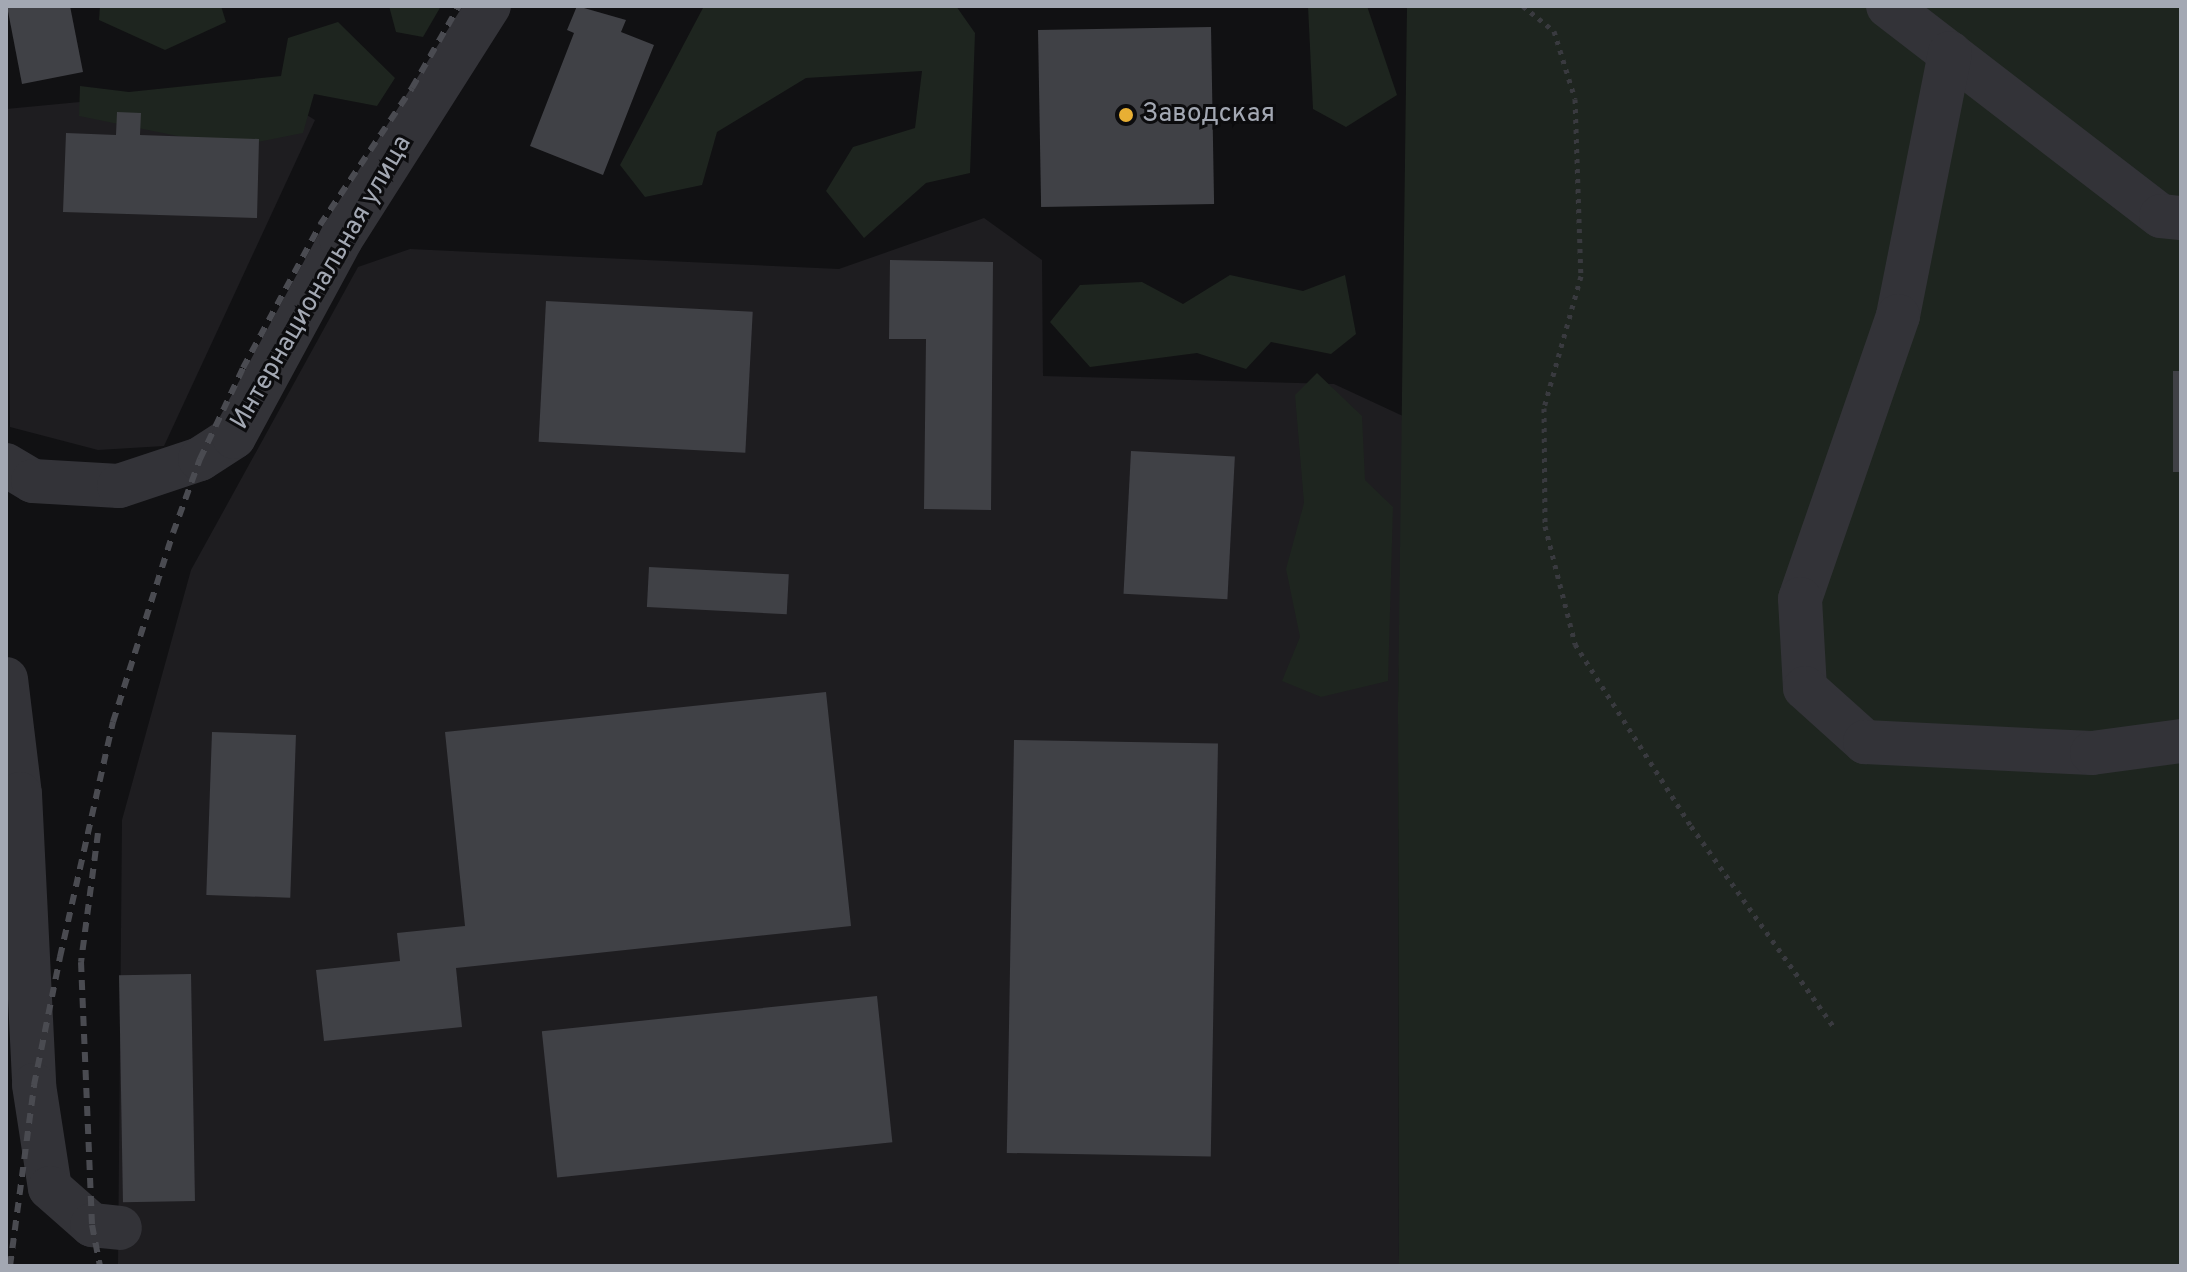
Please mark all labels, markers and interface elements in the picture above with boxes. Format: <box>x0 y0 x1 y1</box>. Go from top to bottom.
place label: Заводская <box>1142 99 1275 131</box>
marker: Заводская <box>1117 106 1135 124</box>
street label: Интернациональная улица <box>225 130 419 436</box>

